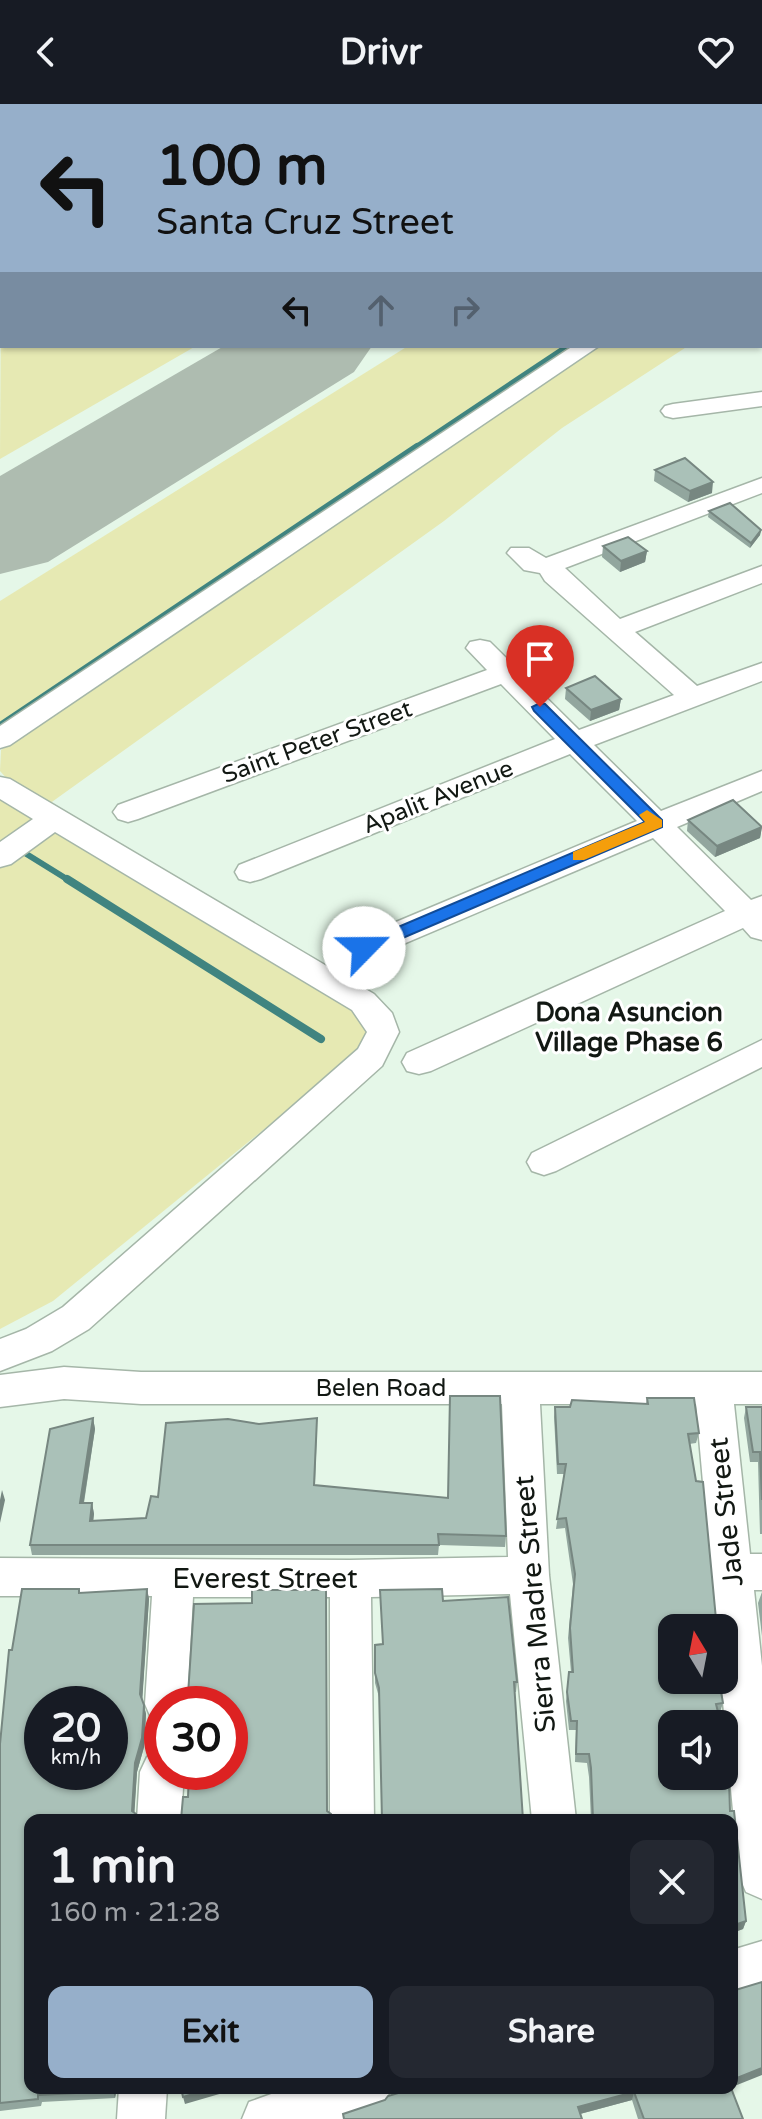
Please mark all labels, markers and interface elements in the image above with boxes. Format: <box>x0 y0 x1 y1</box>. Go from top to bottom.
icon: back <box>24 30 68 74</box>
icon: heart <box>694 30 738 74</box>
text: Drivr <box>340 31 422 74</box>
text: 100 m <box>156 133 327 200</box>
icon: left <box>24 136 128 240</box>
text: Santa Cruz Street <box>156 201 454 244</box>
icon: left <box>275 288 319 332</box>
icon: ahead <box>359 288 403 332</box>
icon: right <box>443 288 487 332</box>
pin <box>506 625 574 707</box>
icon: arrive <box>518 637 562 681</box>
street label: Saint Peter Street <box>218 694 416 790</box>
street label: Apalit Avenue <box>359 754 517 840</box>
position arrow <box>322 906 406 990</box>
district label: Dona Asuncion Village Phase 6 <box>535 997 723 1058</box>
street label: Belen Road <box>316 1374 446 1403</box>
street label: Jade Street <box>701 1436 751 1588</box>
street label: Sierra Madre Street <box>507 1474 563 1734</box>
street label: Everest Street <box>172 1562 358 1596</box>
north arrow <box>658 1614 738 1694</box>
map controls <box>658 1614 738 1790</box>
speed limit sign: 30 <box>144 1686 248 1790</box>
text: 20 <box>51 1704 101 1752</box>
button: sound <box>658 1710 738 1790</box>
text: km/h <box>51 1746 101 1770</box>
text: 1 min <box>48 1838 176 1896</box>
button: close <box>630 1840 714 1924</box>
text: 160 m · 21:28 <box>48 1897 220 1928</box>
button: Exit <box>48 1986 373 2078</box>
button: Share <box>389 1986 714 2078</box>

